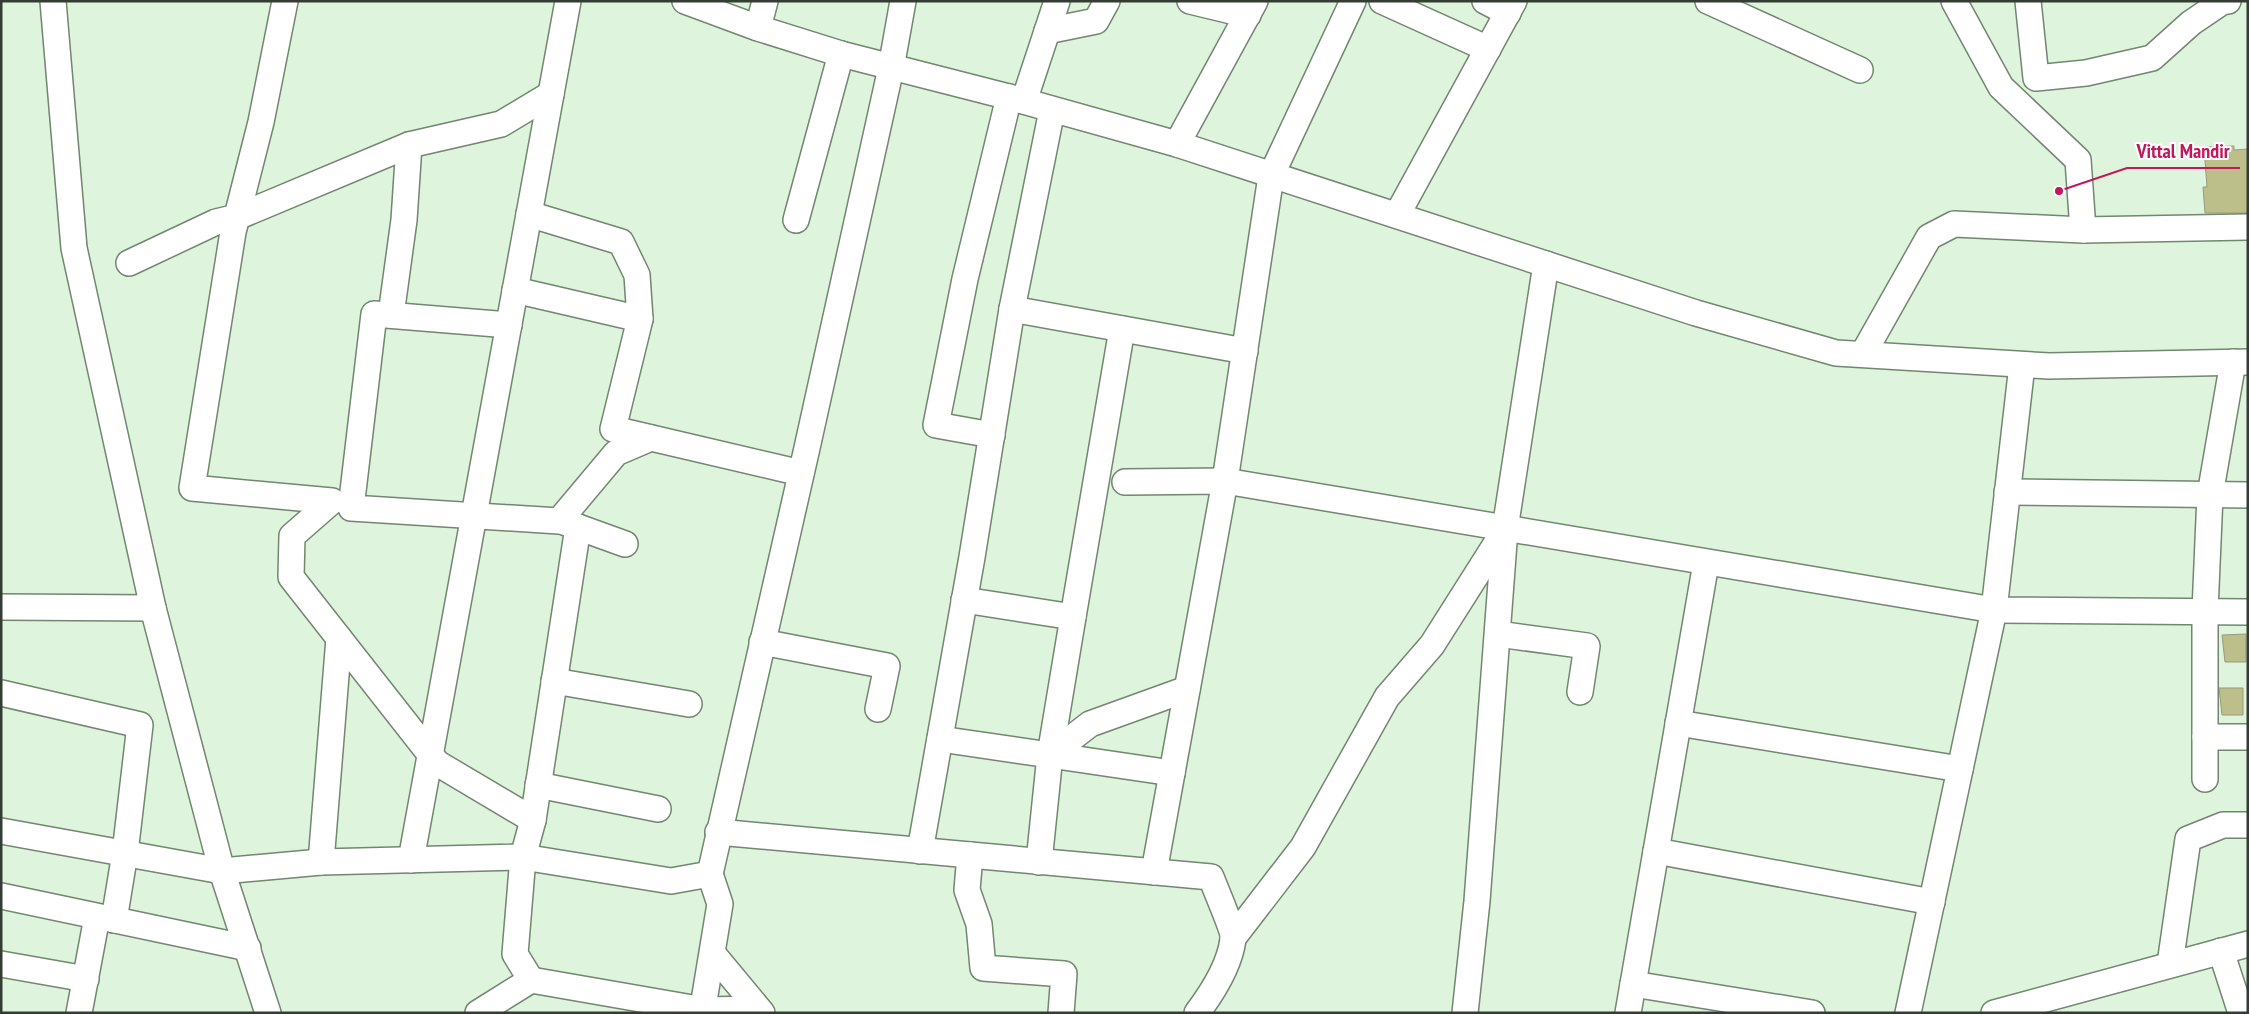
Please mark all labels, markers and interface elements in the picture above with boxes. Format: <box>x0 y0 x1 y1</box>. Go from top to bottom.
callout: Vittal Mandir <box>2127 133 2240 168</box>
text: Vittal Mandir <box>2135 138 2230 164</box>

